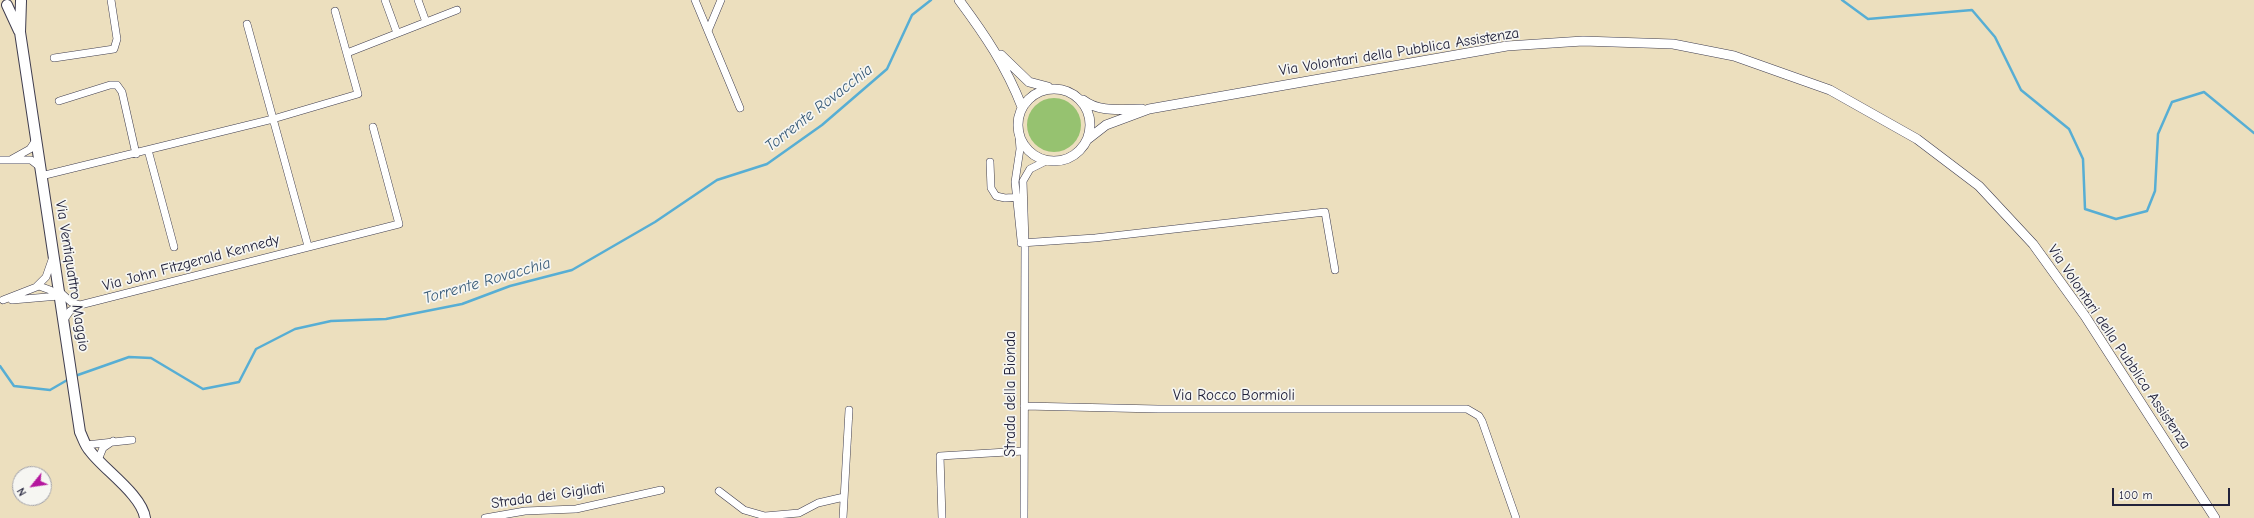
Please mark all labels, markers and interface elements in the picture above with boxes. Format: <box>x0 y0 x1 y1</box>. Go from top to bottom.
street label: Via Volontari della Pubblica Assistenza <box>1278 24 1520 80</box>
water label: Torrente Rovacchia <box>761 60 877 156</box>
street label: Via Ventiquattro Maggio <box>51 199 93 353</box>
street label: Via John Fitzgerald Kennedy <box>100 231 282 295</box>
street label: Via Volontari della Pubblica Assistenza <box>2044 241 2194 453</box>
water label: Torrente Rovacchia <box>421 254 553 308</box>
street label: Strada della Bionda <box>1002 331 1020 457</box>
street label: Via Rocco Bormioli <box>1173 387 1295 405</box>
north arrow <box>12 466 52 506</box>
street label: Strada dei Gigliati <box>490 479 606 513</box>
scale bar <box>2114 480 2232 506</box>
text: N <box>15 485 29 498</box>
text: 100 m <box>2119 488 2152 502</box>

